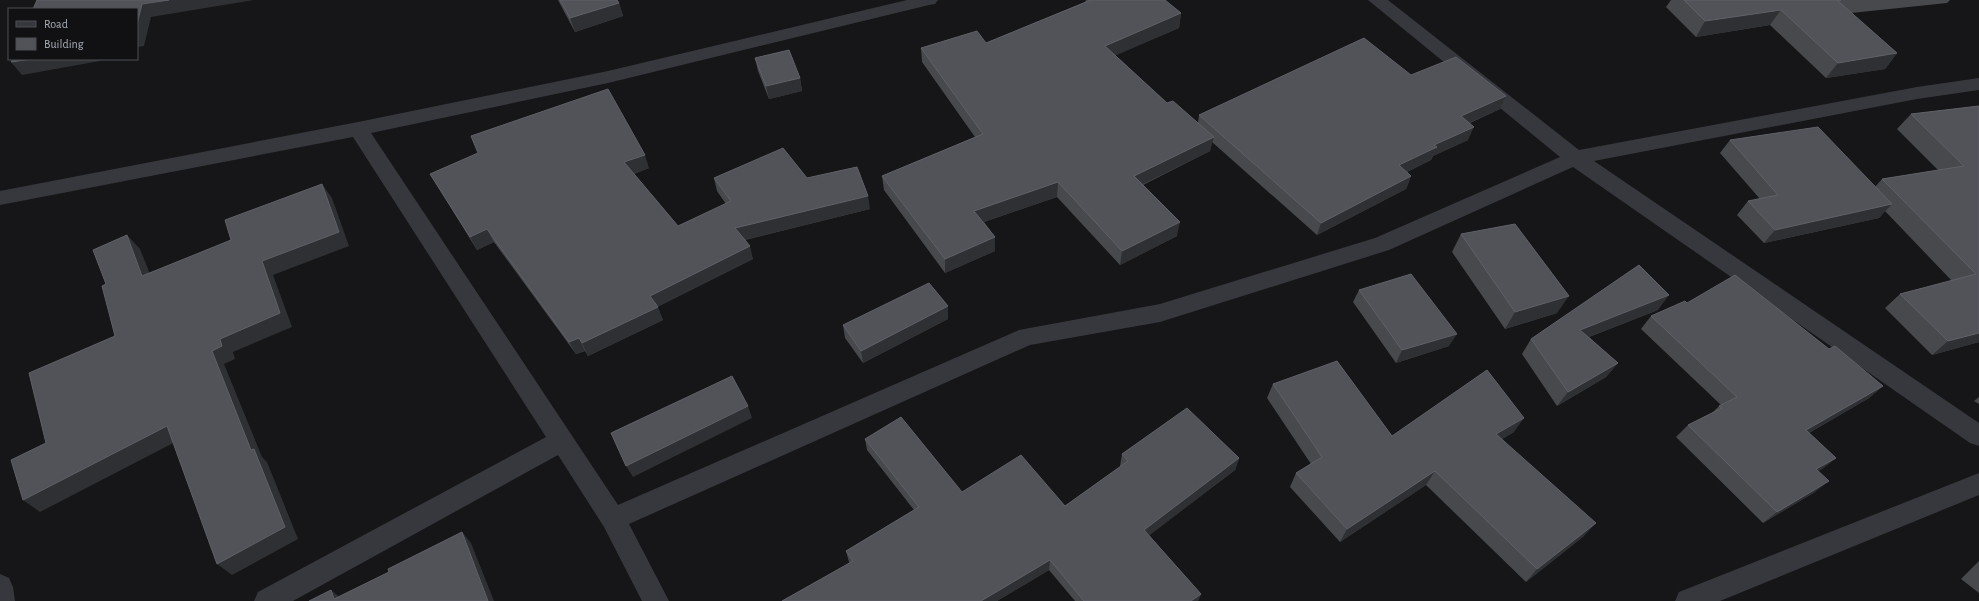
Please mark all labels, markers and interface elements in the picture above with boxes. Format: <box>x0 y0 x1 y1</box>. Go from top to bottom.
legend <box>8 8 138 60</box>
text: Road <box>44 18 68 30</box>
text: Building <box>44 38 84 50</box>

